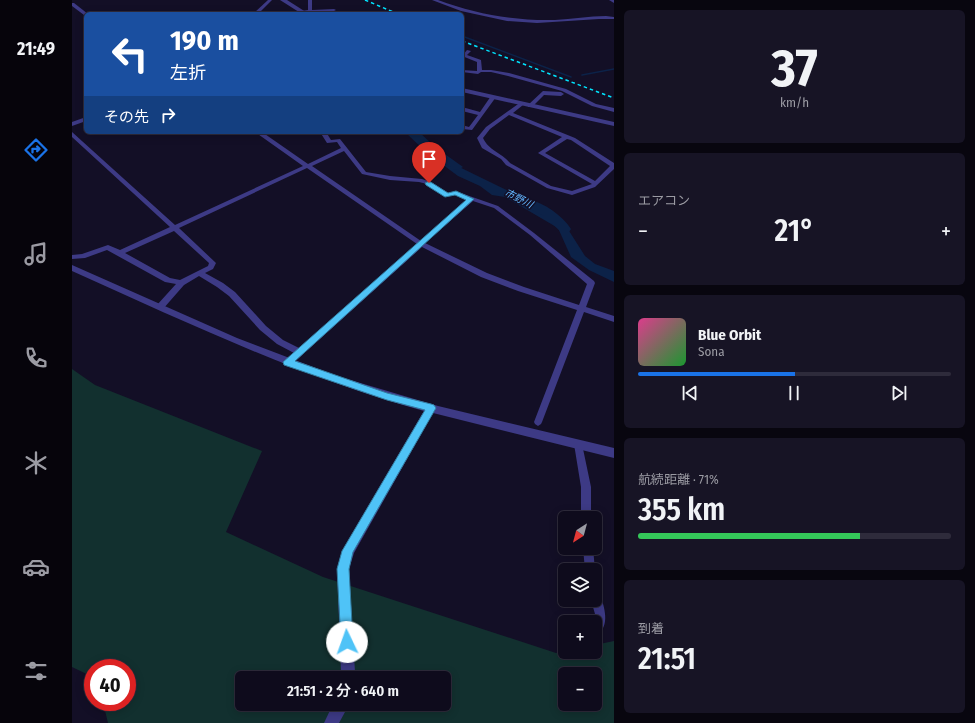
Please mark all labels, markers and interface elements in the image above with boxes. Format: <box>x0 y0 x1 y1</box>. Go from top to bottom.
text: 190 m <box>170 24 239 57</box>
icon: left <box>104 28 156 80</box>
text: 37 <box>771 37 818 100</box>
text: 21:49 <box>17 38 55 60</box>
text: 左折 <box>170 62 206 84</box>
text: km/h <box>780 95 809 110</box>
icon: right <box>157 104 179 126</box>
text: その先 <box>104 108 149 126</box>
icon: directions <box>22 136 50 164</box>
pin <box>412 142 446 183</box>
icon: arrive <box>418 148 440 170</box>
water label: 市野川 <box>502 187 536 212</box>
text: エアコン <box>638 193 690 208</box>
text: 21° <box>775 213 814 249</box>
text: − <box>638 218 648 245</box>
text: + <box>941 218 951 245</box>
icon: music <box>22 240 50 268</box>
text: Blue Orbit <box>698 326 761 344</box>
icon: phone <box>22 344 50 372</box>
text: Sona <box>698 344 725 359</box>
icon: previous <box>679 382 701 404</box>
icon: pause <box>783 382 805 404</box>
icon: next <box>888 382 910 404</box>
icon: climate <box>22 449 50 477</box>
text: 航続距離 · 71% <box>638 472 719 487</box>
text: 355 km <box>638 492 725 528</box>
north arrow <box>558 511 602 555</box>
map controls <box>558 511 602 711</box>
icon: car <box>22 553 50 581</box>
button: layers <box>558 563 602 607</box>
button: + <box>558 615 602 659</box>
position arrow <box>326 621 368 663</box>
text: 到着 <box>638 621 664 636</box>
text: 21:51 <box>638 641 696 677</box>
icon: filters <box>22 657 50 685</box>
speed limit sign: 40 <box>84 659 136 711</box>
button: − <box>558 667 602 711</box>
text: 21:51 · 2 分 · 640 m <box>287 682 399 700</box>

